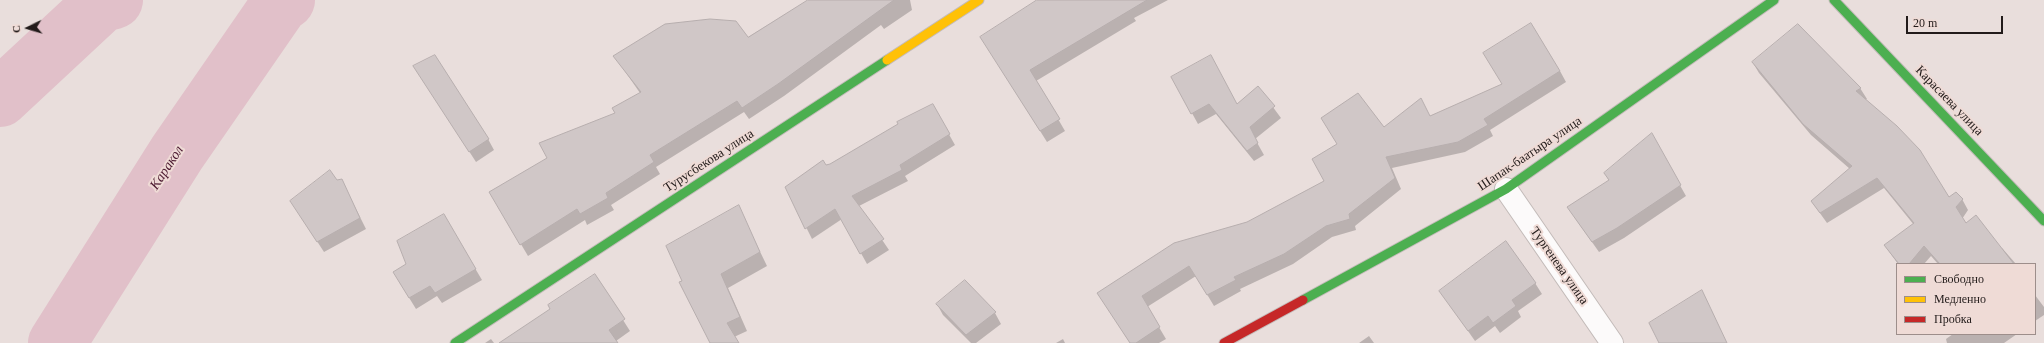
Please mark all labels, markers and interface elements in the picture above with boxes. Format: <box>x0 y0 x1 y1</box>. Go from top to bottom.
north arrow <box>8 8 48 48</box>
scale bar <box>1908 8 2005 34</box>
text: 20 m <box>1913 16 1937 30</box>
text: С <box>10 25 22 34</box>
street label: Карасаева улица <box>1912 63 1986 139</box>
street label: Шапак-баатыра улица <box>1475 113 1585 195</box>
street label: Турусбекова улица <box>661 126 757 196</box>
water label: Каракол <box>147 143 187 193</box>
street label: Тургенева улица <box>1527 224 1591 308</box>
legend <box>1896 263 2036 335</box>
text: Свободно <box>1934 272 1984 286</box>
text: Медленно <box>1934 292 1986 306</box>
text: Пробка <box>1934 312 1972 326</box>

